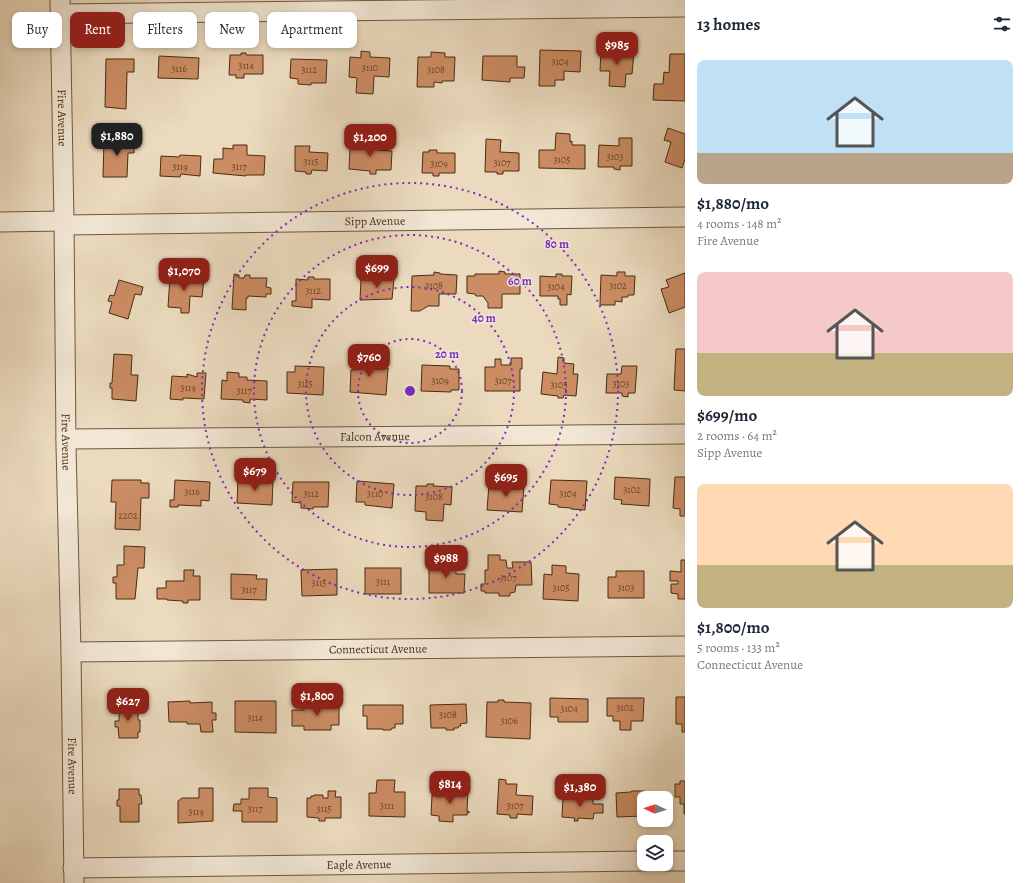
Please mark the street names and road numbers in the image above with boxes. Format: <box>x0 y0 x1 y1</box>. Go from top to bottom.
street label: Fire Avenue <box>54 89 71 147</box>
street label: Sipp Avenue <box>345 213 405 229</box>
street label: Fire Avenue <box>58 413 75 471</box>
street label: Falcon Avenue <box>340 428 410 445</box>
street label: Connecticut Avenue <box>329 641 427 657</box>
street label: Fire Avenue <box>64 737 81 795</box>
street label: Eagle Avenue <box>326 856 392 873</box>

